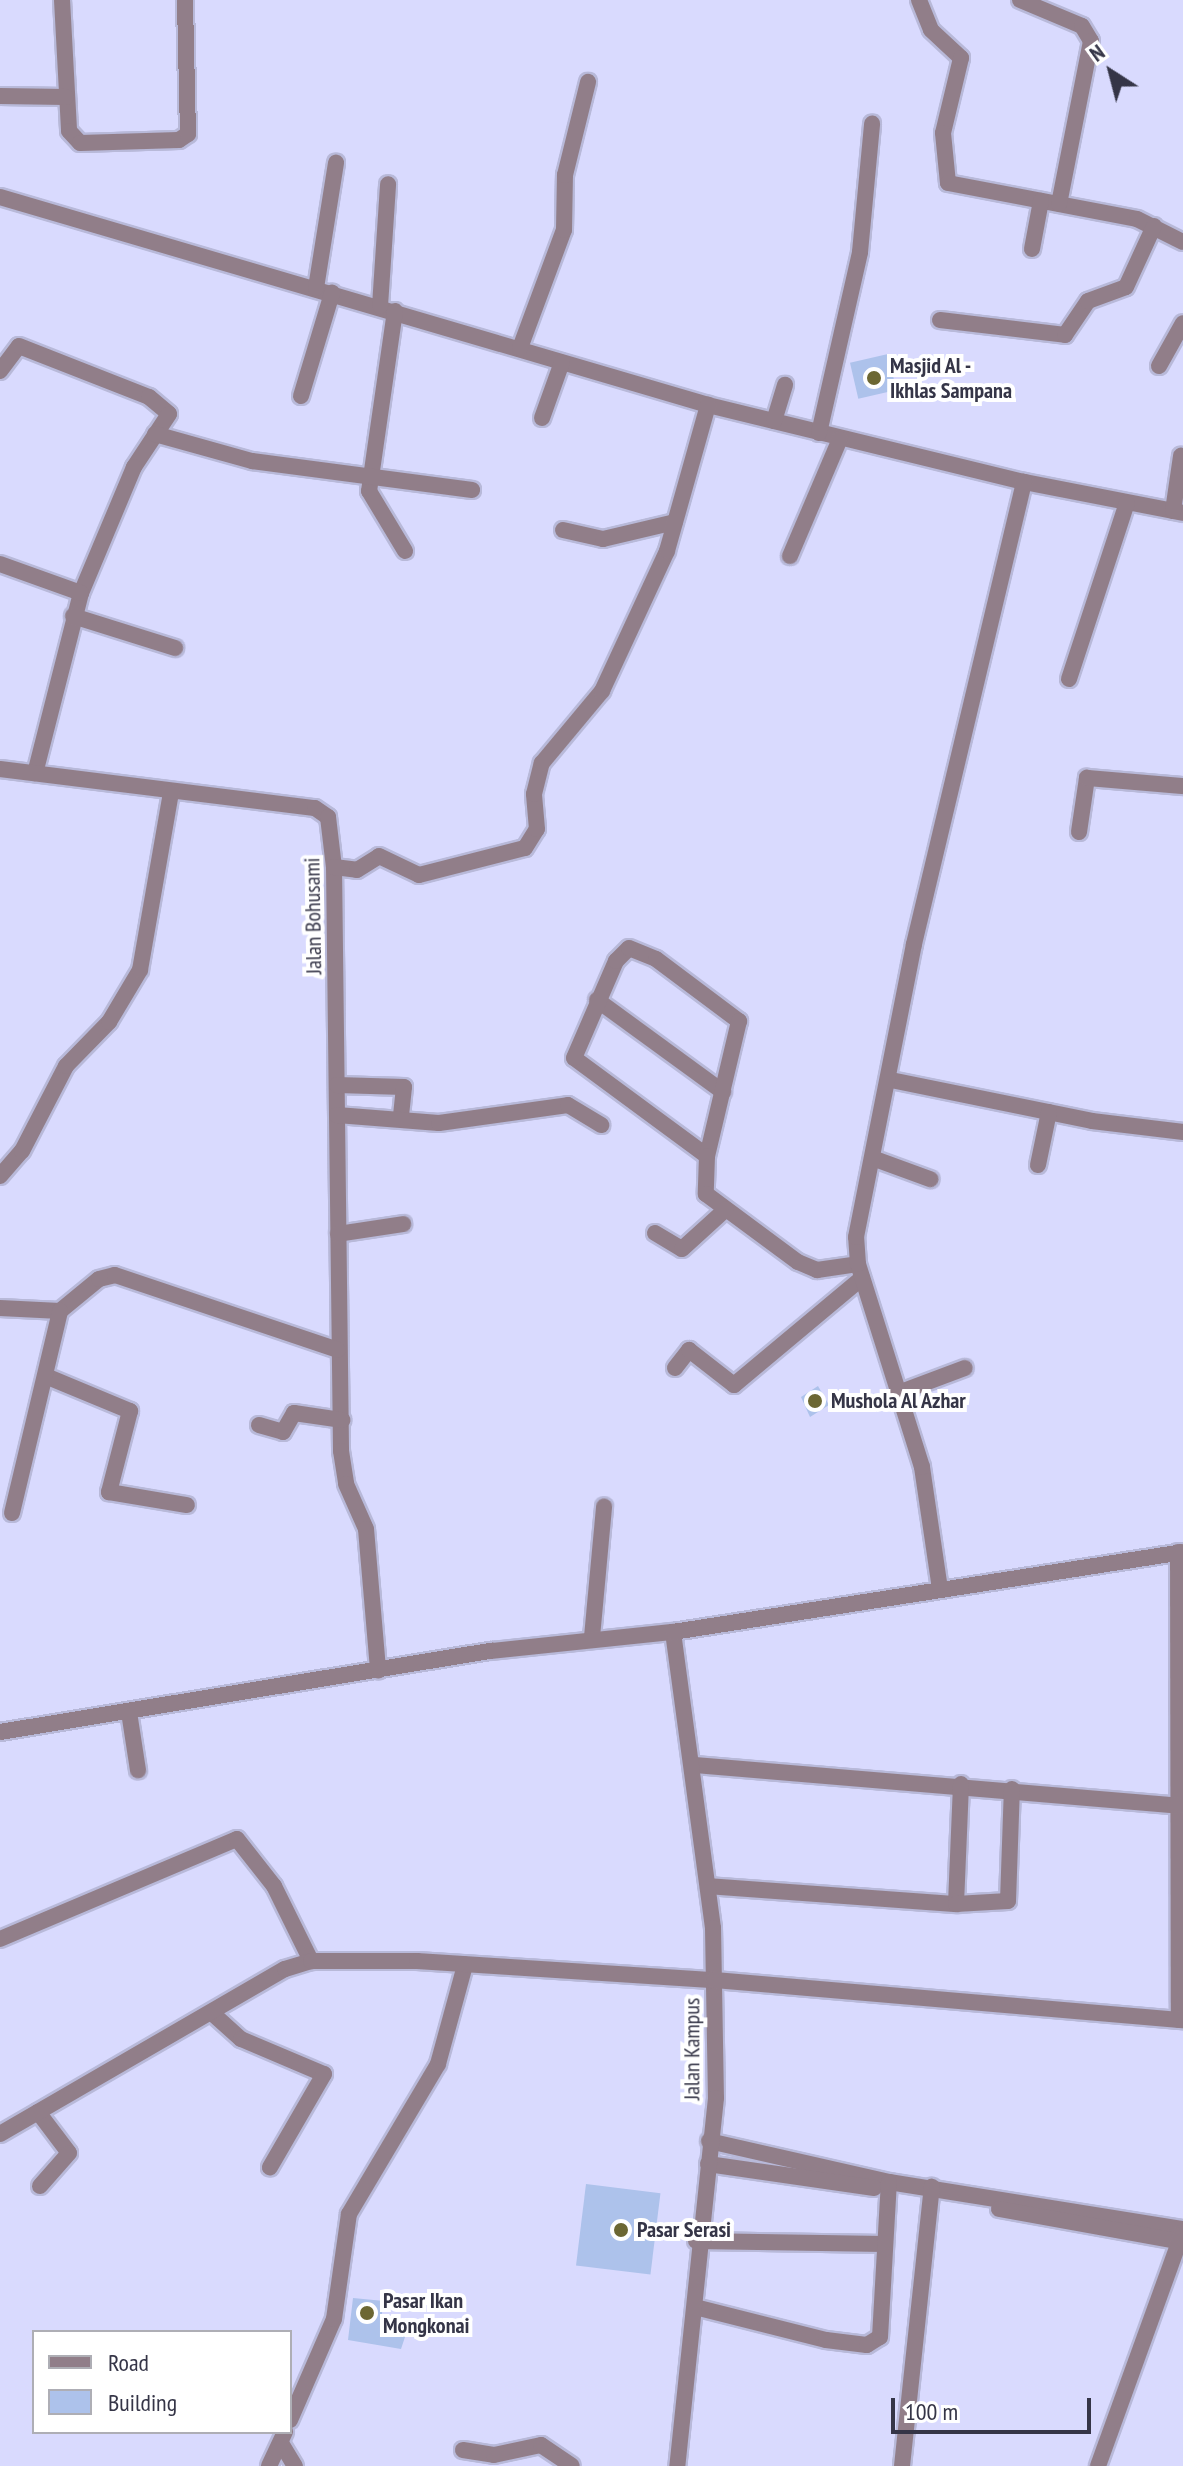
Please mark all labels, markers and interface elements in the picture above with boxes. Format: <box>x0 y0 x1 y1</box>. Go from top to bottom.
north arrow <box>1071 32 1151 112</box>
text: N <box>1084 38 1110 67</box>
place label: Masjid Al - Ikhlas Sampana <box>890 352 1012 404</box>
marker: Masjid Al - Ikhlas Sampana <box>865 369 883 387</box>
street label: Jalan Bohusami <box>299 857 327 975</box>
place label: Mushola Al Azhar <box>831 1388 967 1414</box>
marker: Mushola Al Azhar <box>806 1392 824 1410</box>
street label: Jalan Kampus <box>679 1998 705 2100</box>
place label: Pasar Serasi <box>637 2217 731 2243</box>
marker: Pasar Serasi <box>612 2221 630 2239</box>
place label: Pasar Ikan Mongkonai <box>383 2287 470 2338</box>
marker: Pasar Ikan Mongkonai <box>358 2304 376 2322</box>
legend <box>32 2330 292 2434</box>
text: Road <box>108 2347 149 2378</box>
scale bar <box>895 2382 1095 2432</box>
text: Building <box>108 2387 177 2418</box>
text: 100 m <box>905 2396 958 2427</box>

